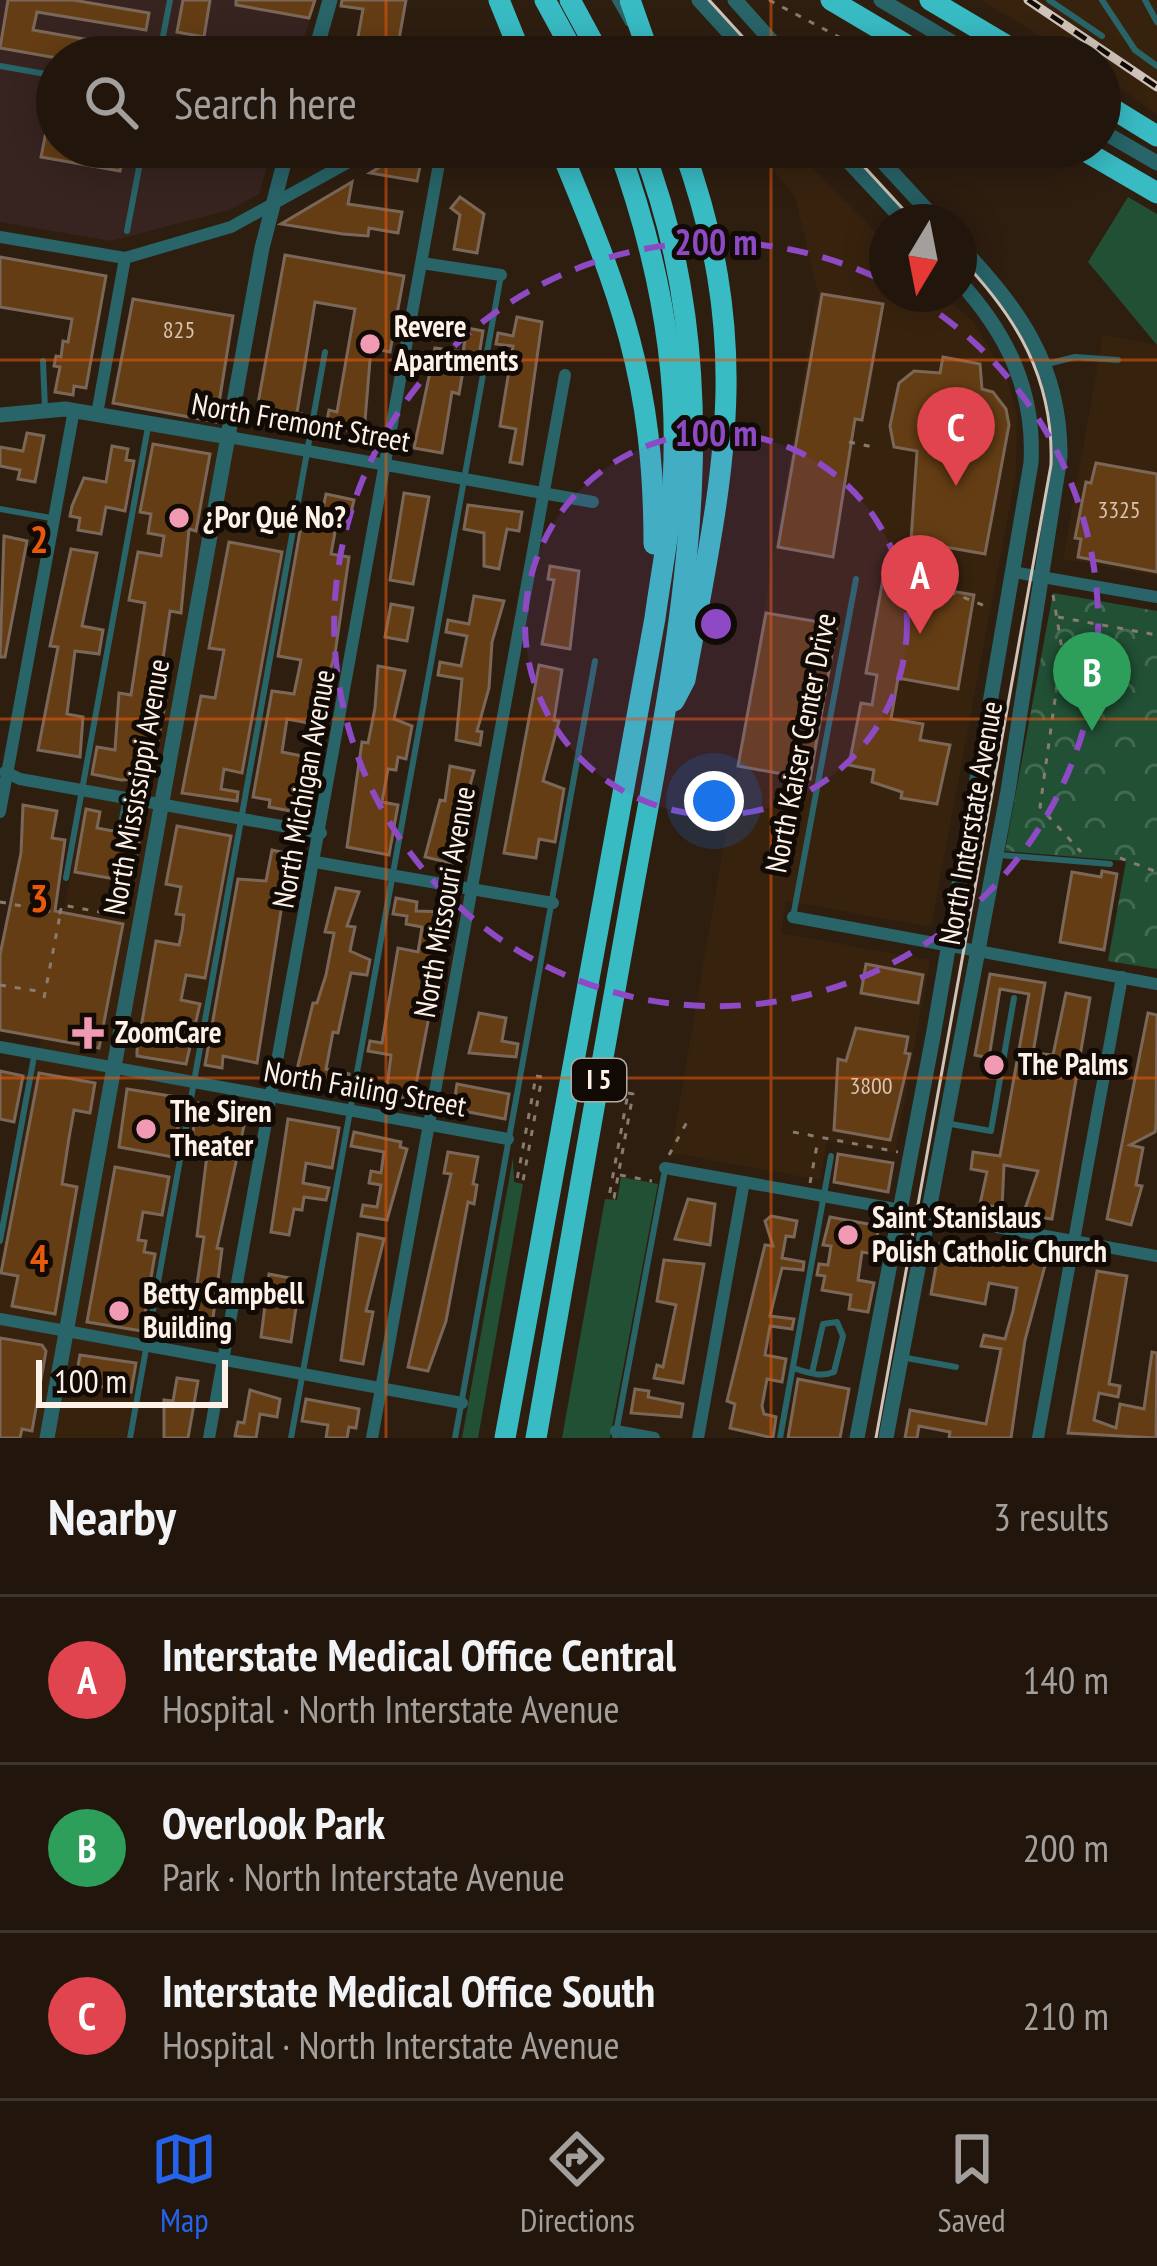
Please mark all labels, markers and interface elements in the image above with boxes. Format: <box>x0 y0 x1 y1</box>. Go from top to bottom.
search box <box>36 36 1121 168</box>
icon: search <box>78 69 144 135</box>
text: Search here <box>174 73 357 131</box>
north arrow <box>869 204 977 312</box>
text: 200 m <box>675 218 757 265</box>
place label: Revere Apartments <box>393 306 519 379</box>
house number: 825 <box>163 314 195 345</box>
marker: Revere Apartments <box>357 331 383 357</box>
street label: North Fremont Street <box>189 383 414 460</box>
pin: C <box>917 387 995 486</box>
text: 100 m <box>675 409 757 456</box>
house number: 3325 <box>1097 494 1141 525</box>
place label: ¿Por Qué No? <box>203 497 346 536</box>
marker: ¿Por Qué No? <box>166 505 192 531</box>
text: 2 <box>30 513 48 564</box>
pin: A <box>881 535 959 634</box>
centre of rings <box>695 603 737 645</box>
street label: North Kaiser Center Drive <box>755 610 844 876</box>
pin: B <box>1053 632 1131 731</box>
street label: North Mississippi Avenue <box>94 656 177 918</box>
street label: North Michigan Avenue <box>262 666 343 911</box>
street label: North Interstate Avenue <box>929 698 1010 948</box>
your location <box>684 771 744 831</box>
street label: North Missouri Avenue <box>404 783 483 1020</box>
text: 3 <box>30 872 48 923</box>
place label: ZoomCare <box>115 1012 222 1051</box>
marker: ZoomCare <box>72 1017 104 1049</box>
place label: The Palms <box>1018 1044 1128 1083</box>
street label: North Failing Street <box>261 1051 470 1125</box>
marker: The Palms <box>981 1052 1007 1078</box>
road number: I 5 <box>572 1059 626 1101</box>
house number: 3800 <box>849 1070 893 1101</box>
place label: The Siren Theater <box>170 1091 272 1164</box>
marker: The Siren Theater <box>133 1116 159 1142</box>
place label: Saint Stanislaus Polish Catholic Church <box>872 1197 1107 1270</box>
marker: Saint Stanislaus Polish Catholic Church <box>835 1222 861 1248</box>
text: 4 <box>30 1232 49 1283</box>
place label: Betty Campbell Building <box>143 1273 305 1346</box>
marker: Betty Campbell Building <box>106 1298 132 1324</box>
scale bar <box>36 1354 228 1407</box>
text: 100 m <box>54 1359 127 1402</box>
text: Nearby <box>48 1483 176 1549</box>
text: 3 results <box>993 1491 1109 1542</box>
text: Interstate Medical Office Central <box>162 1625 676 1683</box>
text: A <box>77 1654 97 1705</box>
text: 140 m <box>1023 1654 1109 1705</box>
text: Hospital · North Interstate Avenue <box>162 1683 620 1734</box>
text: Overlook Park <box>162 1793 385 1851</box>
text: B <box>77 1822 97 1873</box>
text: 200 m <box>1023 1822 1109 1873</box>
text: Park · North Interstate Avenue <box>162 1851 565 1902</box>
text: Interstate Medical Office South <box>162 1961 655 2019</box>
text: C <box>78 1990 96 2041</box>
text: 210 m <box>1023 1990 1109 2041</box>
text: Hospital · North Interstate Avenue <box>162 2019 620 2070</box>
tab: Map <box>151 2126 217 2241</box>
tab: Directions <box>520 2126 635 2241</box>
tab: Saved <box>938 2126 1006 2241</box>

